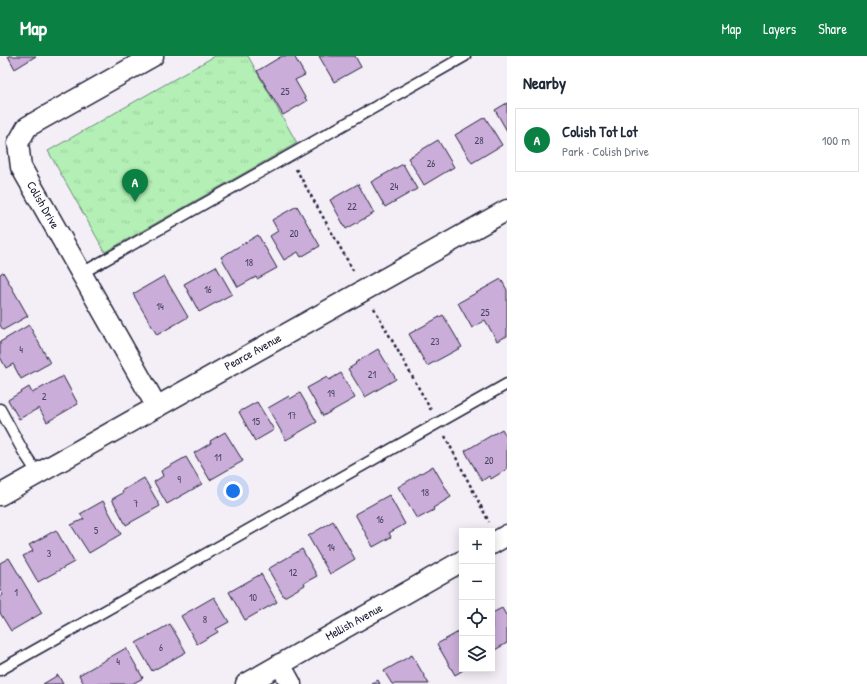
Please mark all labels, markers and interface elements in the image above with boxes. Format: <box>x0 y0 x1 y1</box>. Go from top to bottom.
text: Map <box>20 15 47 41</box>
text: Map <box>721 19 741 38</box>
text: Layers <box>763 19 796 38</box>
text: Share <box>818 19 847 38</box>
text: Nearby <box>523 71 566 94</box>
house number: 25 <box>281 85 290 98</box>
text: Colish Tot Lot <box>562 121 638 142</box>
text: A <box>534 131 540 149</box>
text: 100 m <box>822 131 850 149</box>
house number: 28 <box>474 134 484 147</box>
text: Park · Colish Drive <box>562 142 649 160</box>
house number: 26 <box>427 157 435 170</box>
pin: A <box>122 169 148 202</box>
street label: Colish Drive <box>23 178 64 232</box>
house number: 24 <box>390 180 398 193</box>
house number: 22 <box>347 200 357 213</box>
house number: 20 <box>289 227 299 240</box>
house number: 18 <box>245 256 253 269</box>
house number: 16 <box>204 283 212 296</box>
house number: 14 <box>156 300 164 313</box>
house number: 25 <box>481 306 490 319</box>
street label: Pearce Avenue <box>221 329 284 374</box>
house number: 23 <box>430 335 440 348</box>
house number: 4 <box>19 343 23 356</box>
house number: 21 <box>368 368 377 381</box>
house number: 19 <box>327 387 335 400</box>
house number: 2 <box>42 390 47 403</box>
house number: 17 <box>288 409 296 422</box>
house number: 15 <box>252 415 261 428</box>
house number: 11 <box>214 451 222 464</box>
house number: 20 <box>484 454 494 467</box>
house number: 9 <box>177 473 181 486</box>
your location <box>223 481 243 501</box>
house number: 18 <box>421 486 429 499</box>
house number: 7 <box>134 497 139 510</box>
house number: 16 <box>376 513 384 526</box>
house number: 5 <box>94 524 99 537</box>
map controls <box>459 528 495 672</box>
button: + <box>459 528 495 564</box>
house number: 14 <box>327 541 335 554</box>
house number: 3 <box>47 547 52 560</box>
button: − <box>459 564 495 600</box>
house number: 12 <box>289 566 297 579</box>
house number: 1 <box>14 586 18 599</box>
house number: 10 <box>249 591 258 604</box>
street label: Mellish Avenue <box>322 599 385 644</box>
button: locate <box>459 600 495 636</box>
house number: 8 <box>203 613 207 626</box>
button: layers <box>459 636 495 672</box>
house number: 6 <box>159 641 163 654</box>
house number: 4 <box>116 655 120 668</box>

